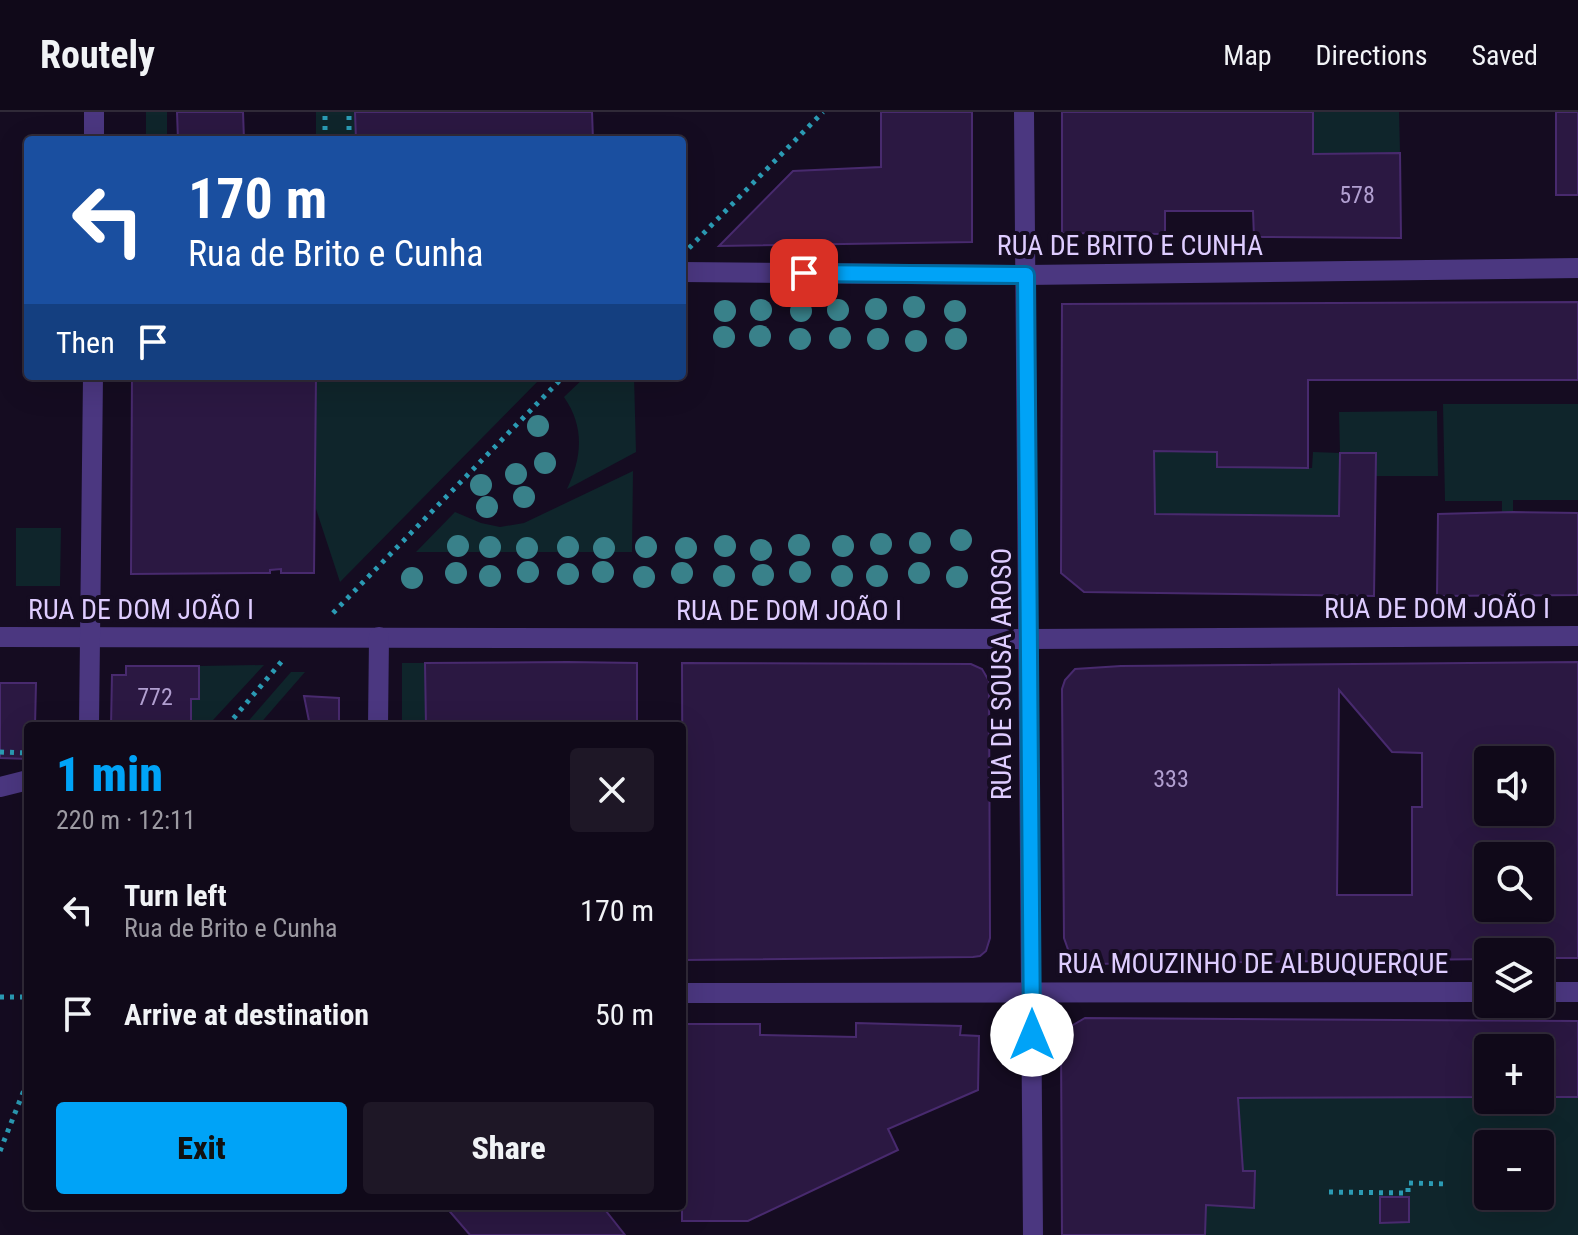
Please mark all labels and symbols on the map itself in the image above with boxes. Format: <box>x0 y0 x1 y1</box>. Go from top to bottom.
house number: 578 <box>1339 181 1375 209</box>
street label: RUA DE BRITO E CUNHA <box>997 229 1263 262</box>
pin <box>770 239 838 307</box>
street label: RUA DE SOUSA AROSO <box>985 548 1018 800</box>
street label: RUA DE DOM JOÃO I <box>1324 592 1550 625</box>
street label: RUA DE DOM JOÃO I <box>28 593 254 626</box>
street label: RUA DE DOM JOÃO I <box>676 594 902 627</box>
house number: 772 <box>137 683 173 711</box>
house number: 333 <box>1153 765 1189 793</box>
street label: RUA MOUZINHO DE ALBUQUERQUE <box>1058 947 1448 980</box>
position arrow <box>990 993 1074 1077</box>

